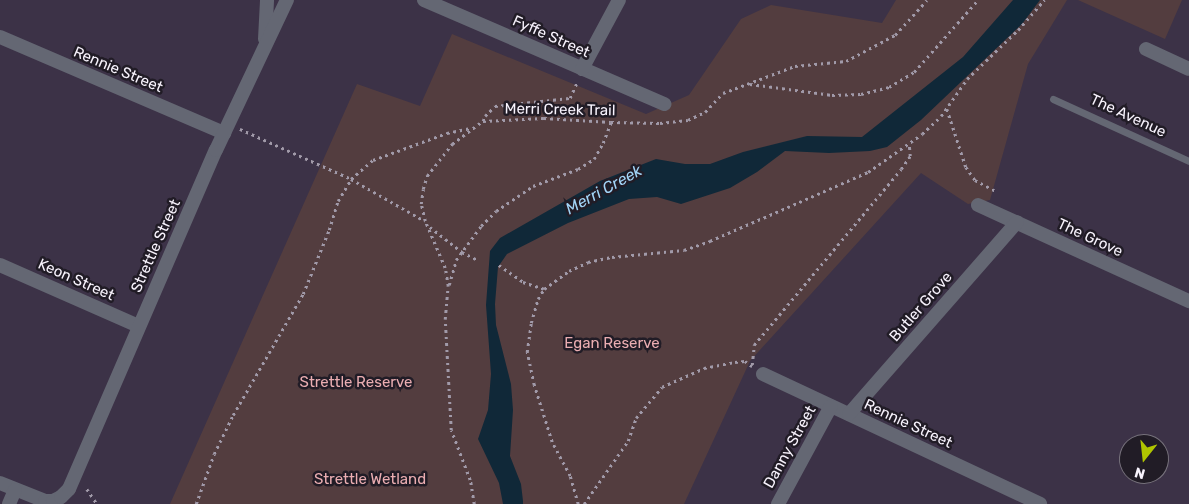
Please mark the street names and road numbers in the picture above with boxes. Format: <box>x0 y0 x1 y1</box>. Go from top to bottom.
street label: Fyffe Street <box>510 12 592 62</box>
street label: Rennie Street <box>71 43 165 97</box>
street label: The Avenue <box>1087 90 1169 142</box>
street label: Merri Creek Trail <box>504 100 616 120</box>
street label: Strettle Street <box>127 197 185 295</box>
street label: The Grove <box>1054 215 1126 261</box>
street label: Keon Street <box>35 255 117 305</box>
street label: Butler Grove <box>886 268 956 346</box>
street label: Rennie Street <box>861 396 955 452</box>
street label: Danny Street <box>760 402 820 492</box>

